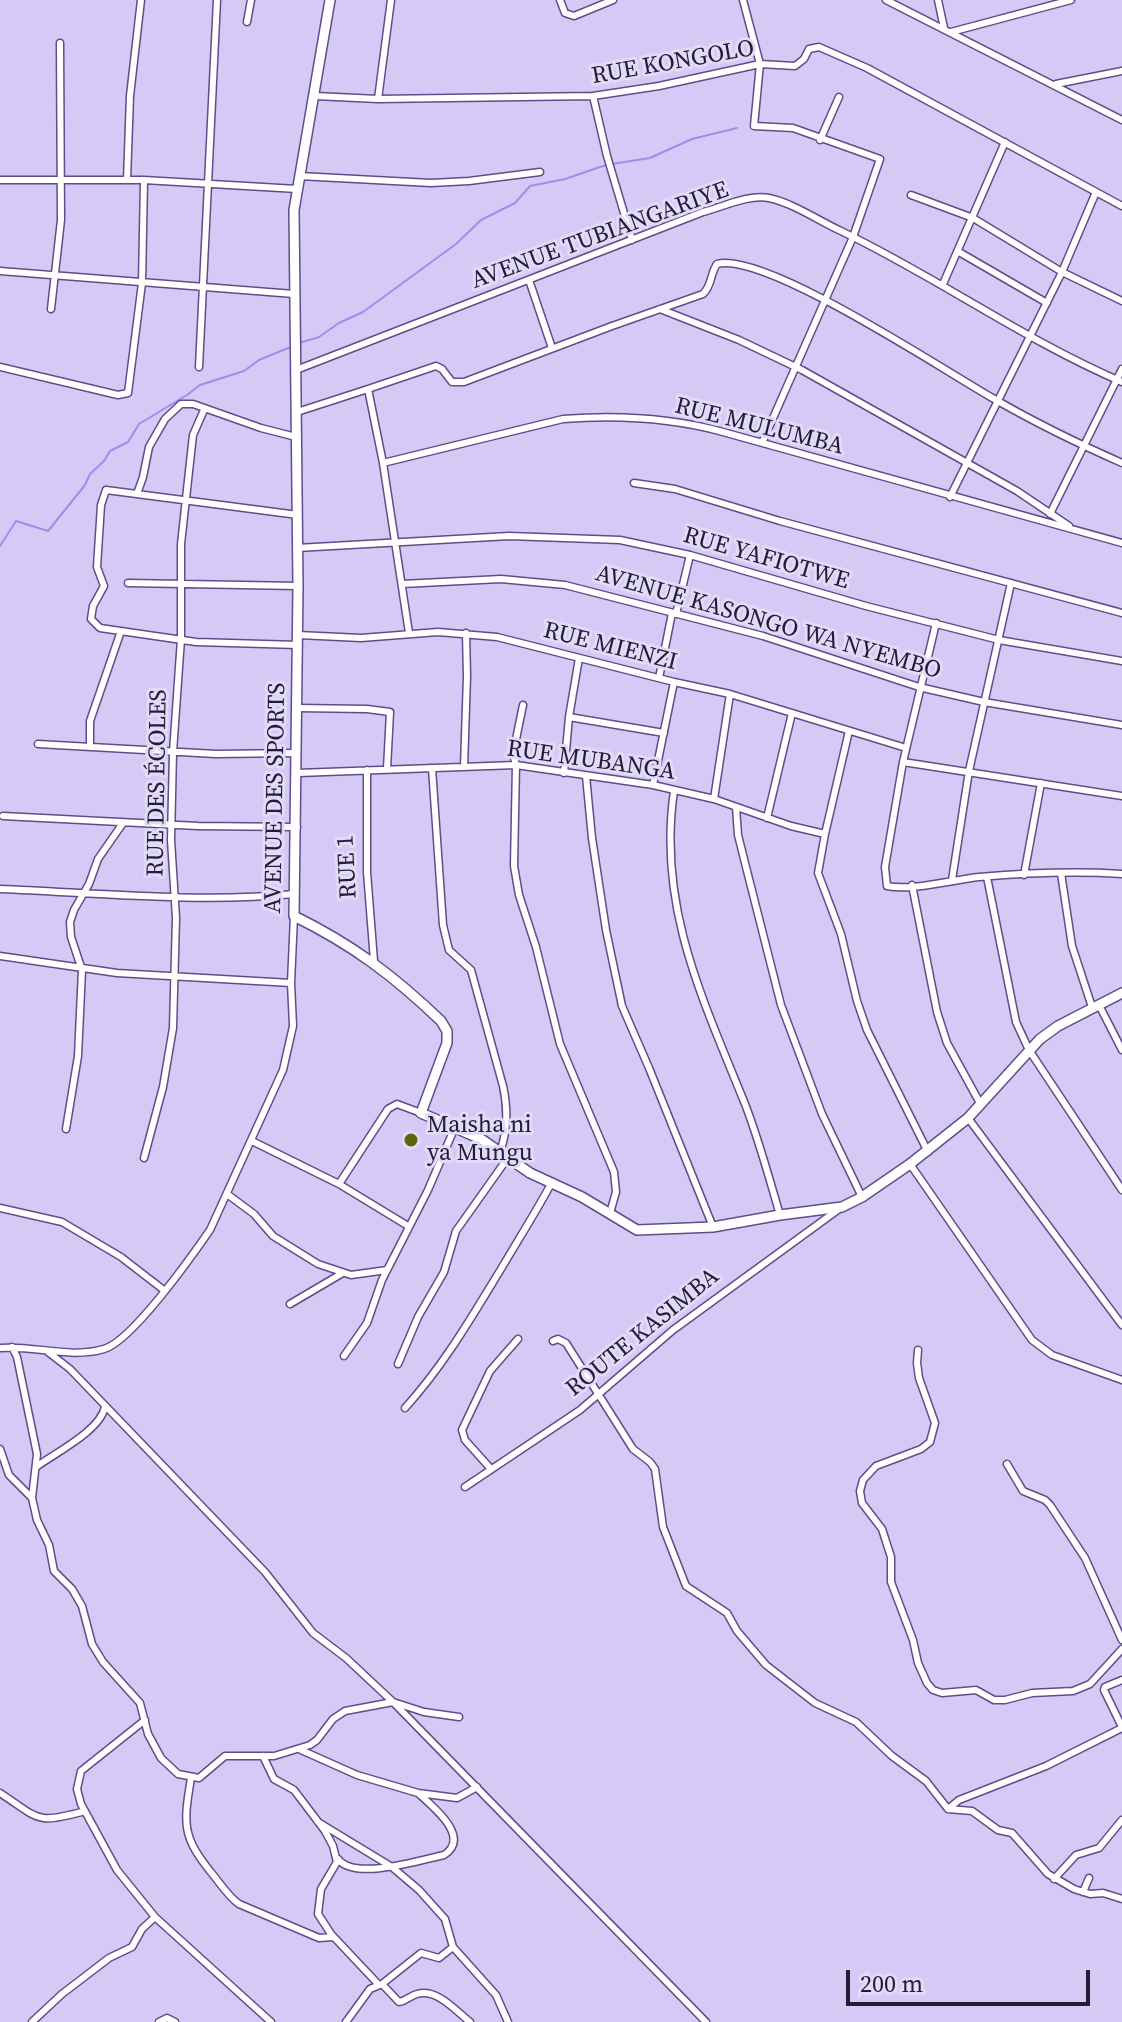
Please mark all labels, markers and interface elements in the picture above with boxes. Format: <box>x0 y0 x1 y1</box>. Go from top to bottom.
street label: RUE KONGOLO <box>589 35 757 91</box>
street label: AVENUE TUBIANGARIYE <box>467 176 733 296</box>
street label: RUE MULUMBA <box>672 392 846 462</box>
street label: RUE YAFIOTWE <box>680 522 852 596</box>
street label: AVENUE KASONGO WA NYEMBO <box>592 560 944 686</box>
street label: RUE MIENZI <box>540 616 680 678</box>
street label: AVENUE DES SPORTS <box>260 682 292 914</box>
street label: RUE DES ÉCOLES <box>142 689 174 877</box>
street label: RUE MUBANGA <box>505 735 677 787</box>
street label: RUE 1 <box>332 834 364 900</box>
place label: Maisha ni ya Mungu <box>427 1112 533 1168</box>
marker: Maisha ni ya Mungu <box>402 1131 420 1149</box>
street label: ROUTE KASIMBA <box>561 1262 725 1404</box>
scale bar <box>850 1954 1094 2004</box>
text: 200 m <box>860 1967 923 2000</box>

